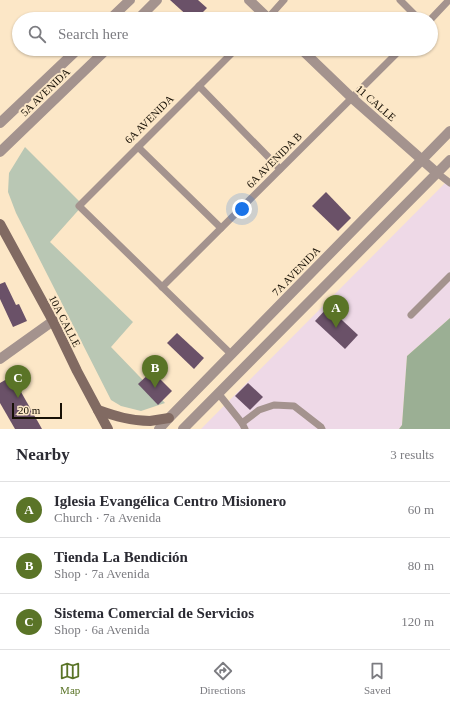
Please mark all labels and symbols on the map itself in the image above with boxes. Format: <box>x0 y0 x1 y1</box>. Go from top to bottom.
street label: 5A AVENIDA <box>18 66 72 118</box>
street label: 11 CALLE <box>354 82 399 124</box>
street label: 6A AVENIDA <box>122 92 176 146</box>
street label: 6A AVENIDA B <box>244 130 304 190</box>
your location <box>232 199 252 219</box>
street label: 7A AVENIDA <box>270 244 322 298</box>
street label: 10A CALLE <box>47 293 83 349</box>
pin: A <box>323 295 349 328</box>
pin: B <box>142 355 168 388</box>
pin: C <box>5 365 31 398</box>
scale bar <box>12 401 62 420</box>

